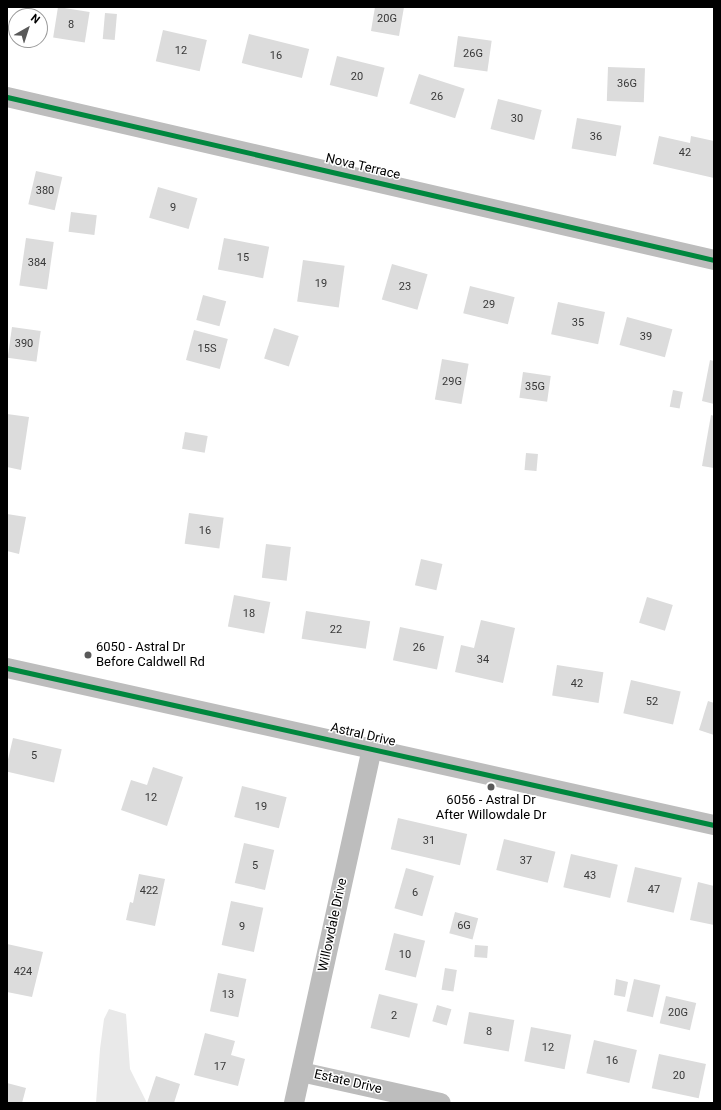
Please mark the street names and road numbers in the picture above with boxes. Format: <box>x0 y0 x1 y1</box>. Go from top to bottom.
street label: Nova Terrace <box>324 151 402 183</box>
street label: Astral Drive <box>329 720 397 750</box>
street label: Willowdale Drive <box>315 877 351 973</box>
street label: Estate Drive <box>313 1067 383 1097</box>

